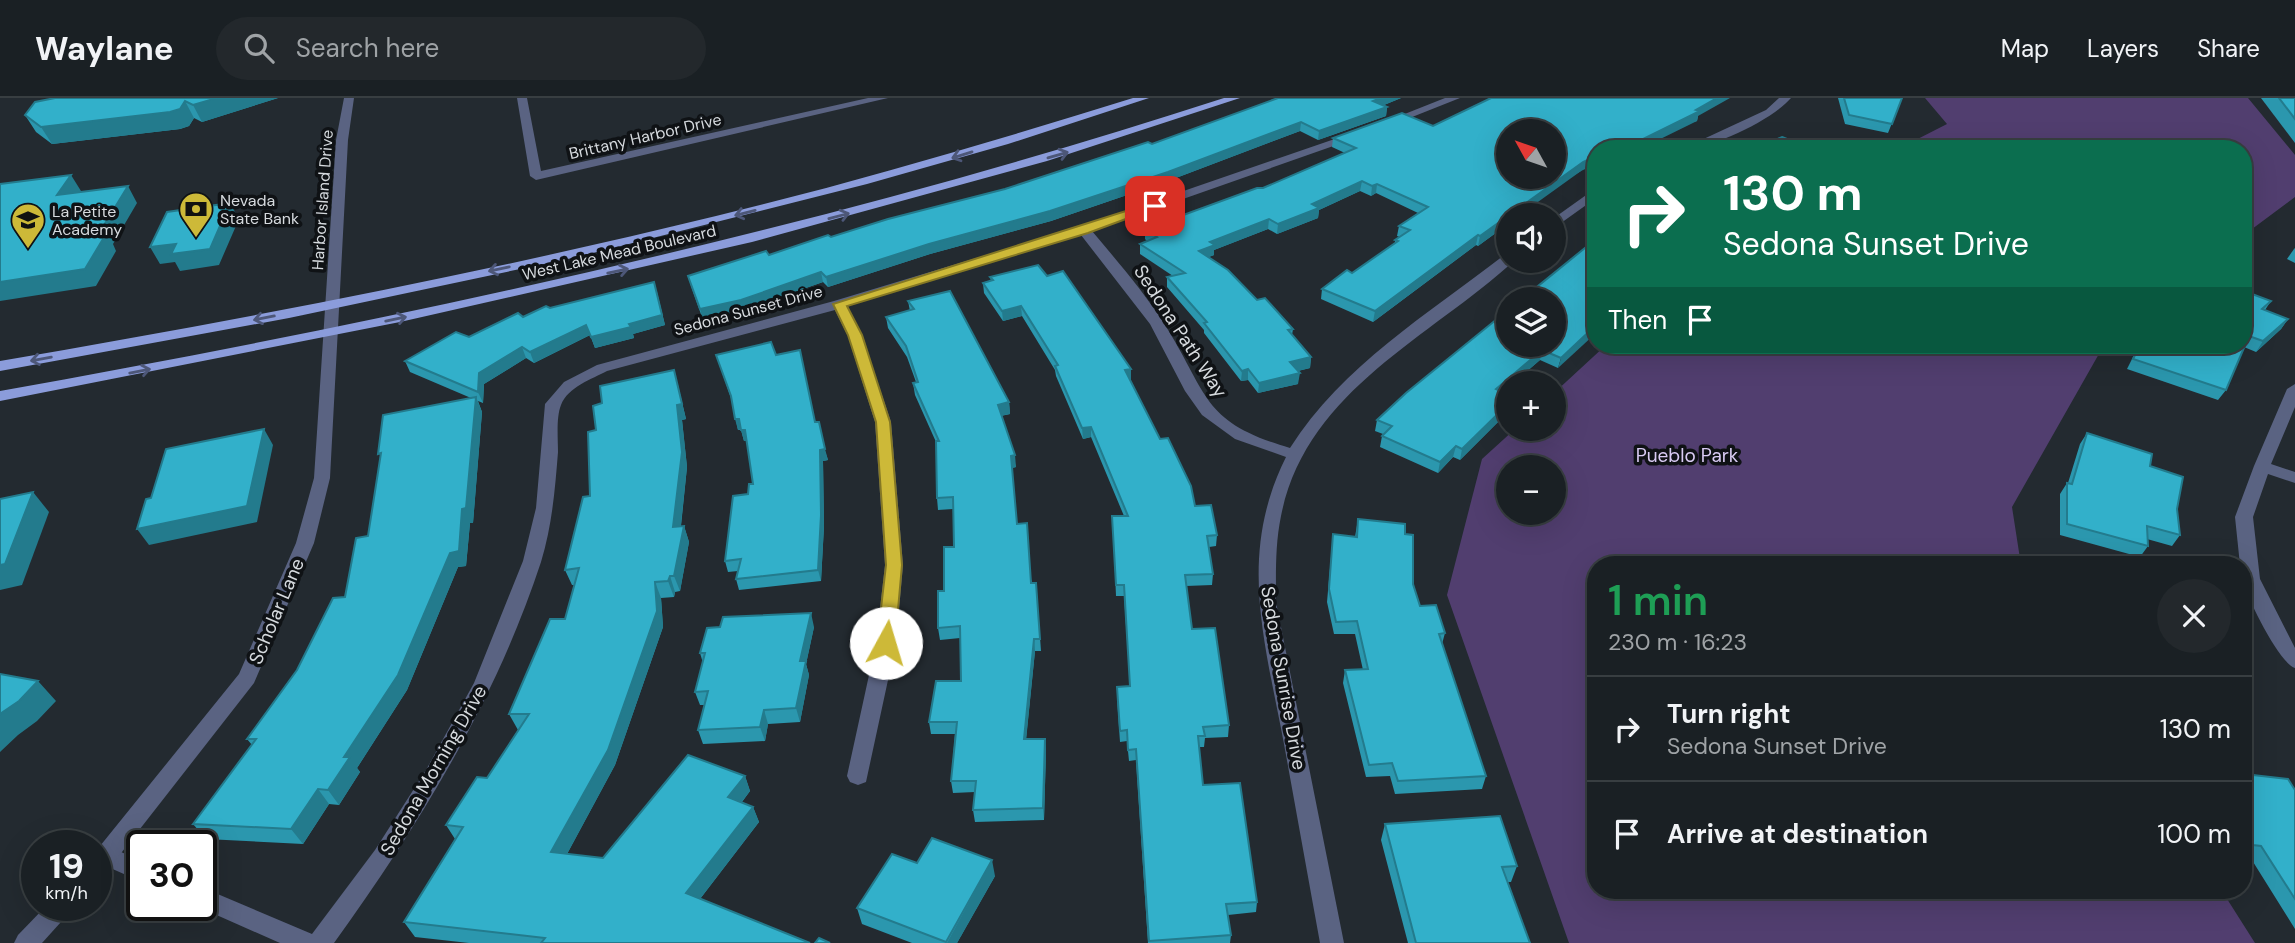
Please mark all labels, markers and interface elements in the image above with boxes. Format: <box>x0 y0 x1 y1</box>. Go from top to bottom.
search box <box>216 17 706 80</box>
text: Waylane <box>35 27 174 70</box>
icon: search <box>240 29 278 67</box>
text: Search here <box>296 31 439 65</box>
text: Map <box>2001 33 2049 64</box>
text: Layers <box>2087 33 2159 64</box>
text: Share <box>2197 33 2260 64</box>
street label: Brittany Harbor Drive <box>567 109 723 164</box>
north arrow <box>1496 119 1566 189</box>
map controls <box>1496 119 1566 525</box>
street label: Harbor Island Drive <box>307 129 338 271</box>
one-way arrow <box>1047 148 1069 161</box>
one-way arrow <box>951 149 973 162</box>
text: 130 m <box>1723 161 1863 225</box>
icon: right <box>1608 168 1699 259</box>
pin <box>1125 176 1185 236</box>
icon: arrive <box>1136 187 1174 225</box>
bank icon: Nevada State Bank <box>177 190 215 239</box>
place label: Nevada State Bank <box>220 190 299 229</box>
school or university icon: La Petite Academy <box>9 201 47 250</box>
place label: La Petite Academy <box>52 201 122 240</box>
button: sound <box>1496 203 1566 273</box>
one-way arrow <box>734 207 757 220</box>
one-way arrow <box>827 209 850 222</box>
street label: West Lake Mead Boulevard <box>520 220 718 285</box>
text: Sedona Sunset Drive <box>1723 223 2029 265</box>
street label: Sedona Path Way <box>1128 260 1233 403</box>
one-way arrow <box>488 262 511 276</box>
one-way arrow <box>606 264 629 277</box>
street label: Sedona Sunset Drive <box>672 281 825 340</box>
button: layers <box>1496 287 1566 357</box>
icon: arrive <box>1681 301 1719 339</box>
text: Then <box>1608 303 1667 337</box>
one-way arrow <box>253 311 276 325</box>
one-way arrow <box>384 311 407 325</box>
one-way arrow <box>30 353 53 366</box>
one-way arrow <box>128 363 150 377</box>
button: + <box>1496 371 1566 441</box>
park label: Pueblo Park <box>1636 443 1739 468</box>
button: − <box>1496 455 1566 525</box>
street label: Scholar Lane <box>243 554 310 668</box>
text: 1 min <box>1608 573 1708 628</box>
button: close <box>2157 579 2231 653</box>
street label: Sedona Sunrise Drive <box>1255 584 1312 772</box>
position arrow <box>849 606 923 680</box>
text: 230 m · 16:23 <box>1608 627 1747 657</box>
street label: Sedona Morning Drive <box>374 681 492 860</box>
text: Turn right <box>1667 697 1791 731</box>
icon: right <box>1608 710 1646 748</box>
text: 130 m <box>2160 712 2231 746</box>
text: Sedona Sunset Drive <box>1667 731 1887 761</box>
icon: arrive <box>1608 815 1646 853</box>
text: Arrive at destination <box>1667 817 1928 851</box>
text: 100 m <box>2157 817 2231 851</box>
speed limit sign: 30 <box>126 830 217 921</box>
text: 19 <box>49 843 84 889</box>
text: km/h <box>45 881 88 905</box>

